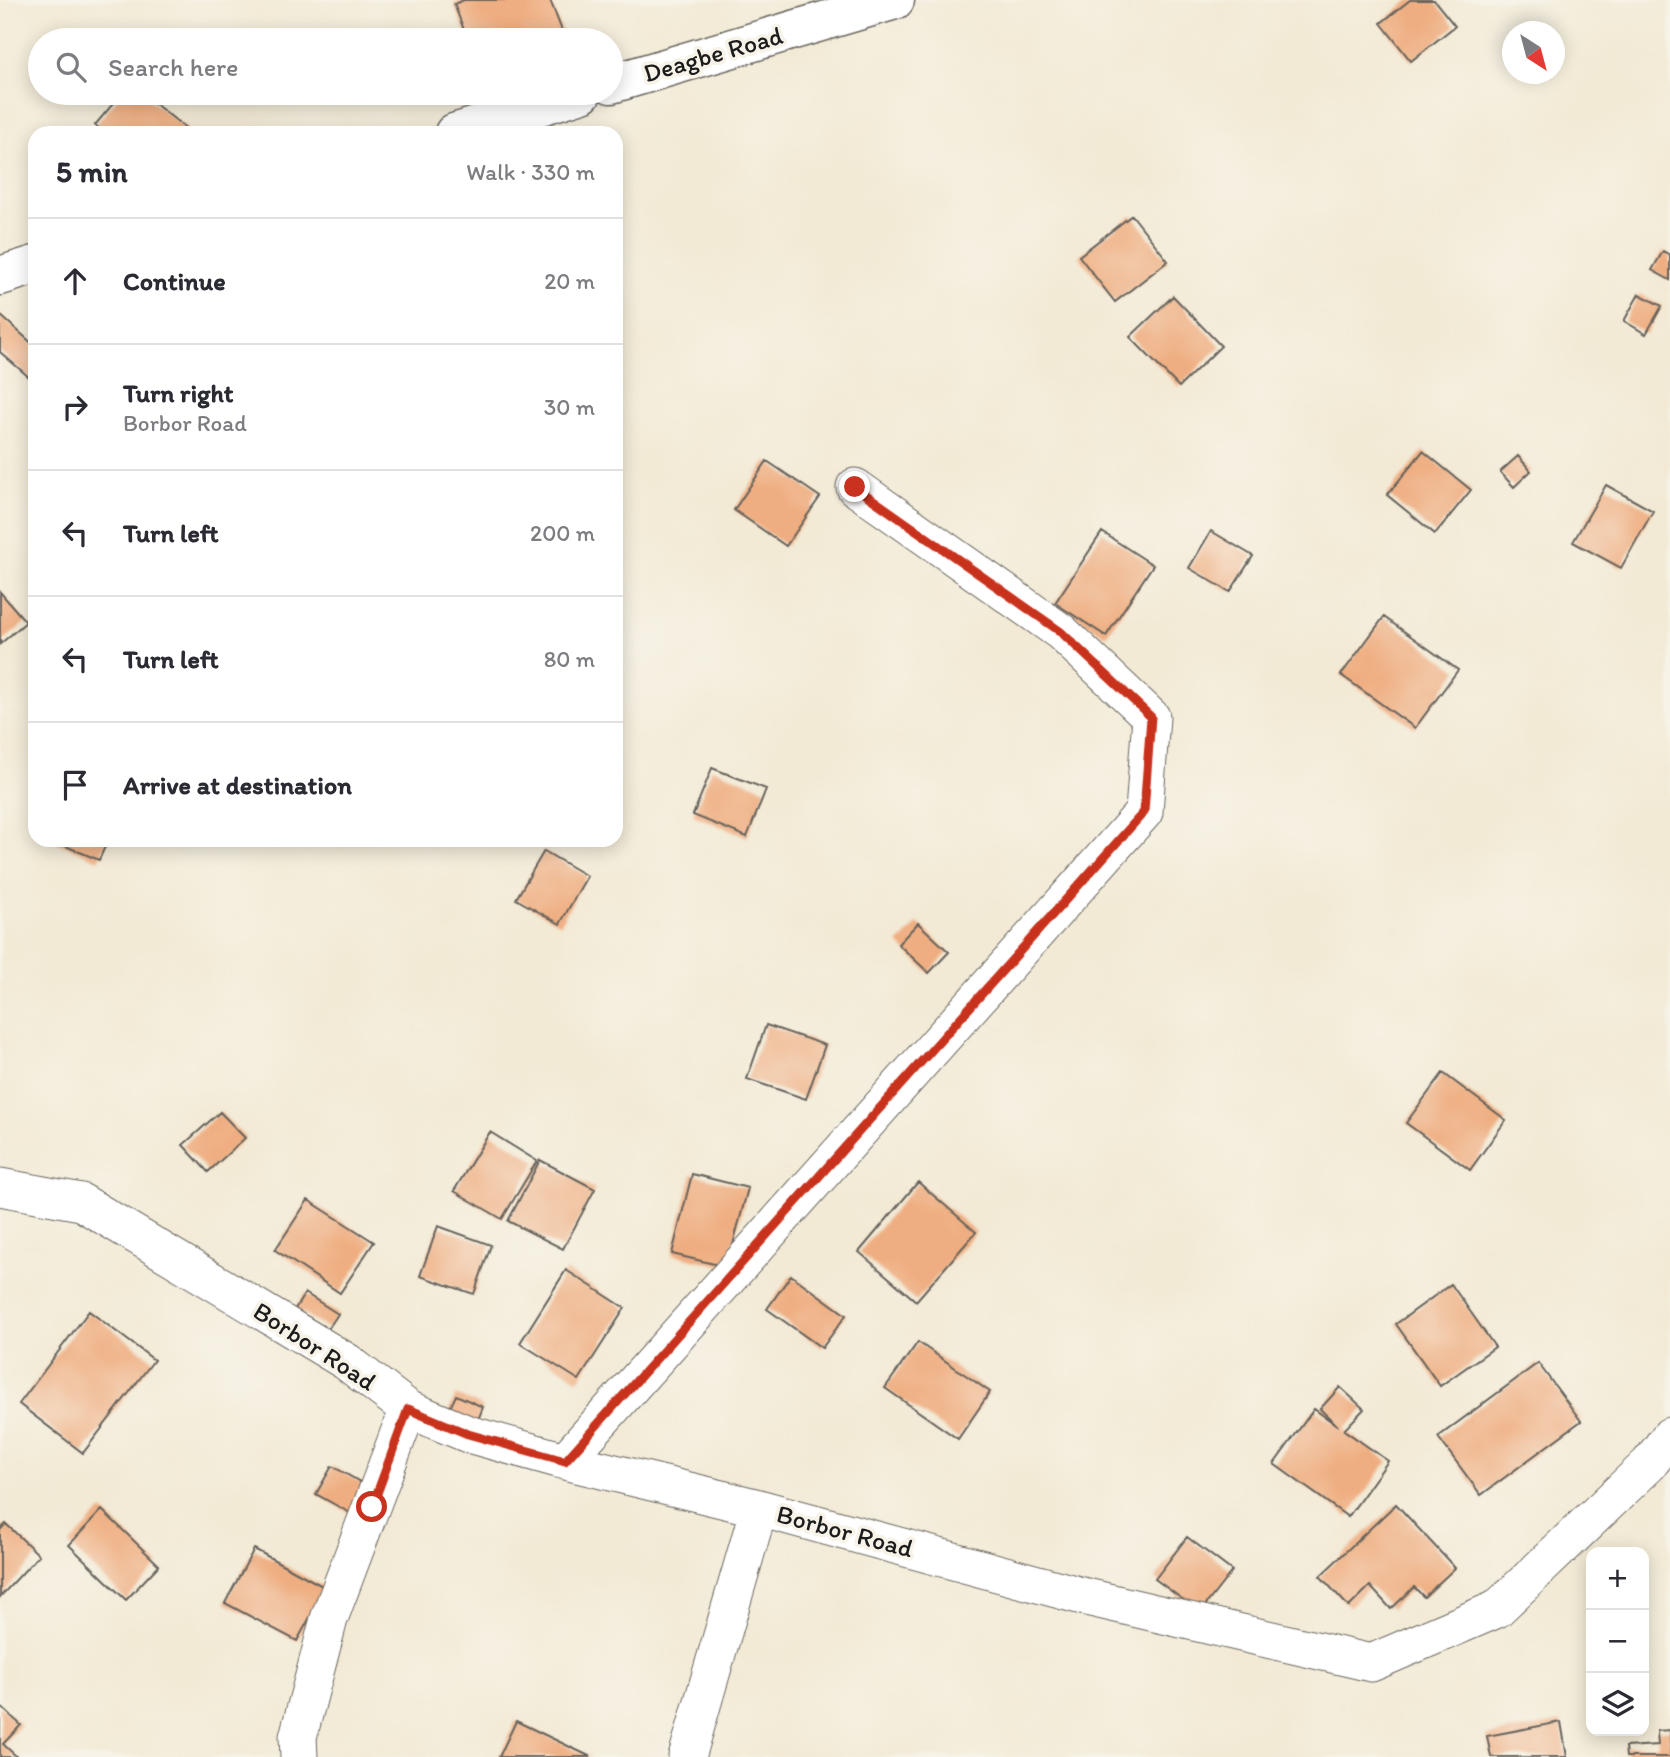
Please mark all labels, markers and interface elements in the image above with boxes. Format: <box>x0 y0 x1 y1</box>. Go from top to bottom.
street label: Deagbe Road <box>640 19 786 89</box>
north arrow <box>1502 21 1565 84</box>
search box <box>28 28 623 105</box>
icon: search <box>52 48 90 86</box>
text: Search here <box>108 51 238 83</box>
text: 5 min <box>56 153 127 190</box>
text: Walk · 330 m <box>466 158 595 186</box>
icon: ahead <box>56 262 94 300</box>
text: Continue <box>123 265 226 297</box>
text: 20 m <box>544 267 595 295</box>
text: Turn right <box>123 377 234 409</box>
icon: right <box>56 388 94 426</box>
text: 30 m <box>544 393 595 421</box>
text: Borbor Road <box>123 409 247 437</box>
route end <box>839 471 870 502</box>
icon: left <box>56 514 94 552</box>
text: Turn left <box>123 517 219 549</box>
text: 200 m <box>530 519 595 547</box>
icon: left <box>56 640 94 678</box>
text: Turn left <box>123 643 219 675</box>
text: 80 m <box>544 645 595 673</box>
icon: arrive <box>56 766 94 804</box>
text: Arrive at destination <box>123 769 352 801</box>
street label: Borbor Road <box>248 1294 383 1398</box>
route start <box>356 1491 387 1522</box>
street label: Borbor Road <box>773 1497 917 1565</box>
map controls <box>1586 1547 1649 1736</box>
button: + <box>1586 1547 1649 1610</box>
button: − <box>1586 1610 1649 1673</box>
button: layers <box>1586 1673 1649 1736</box>

